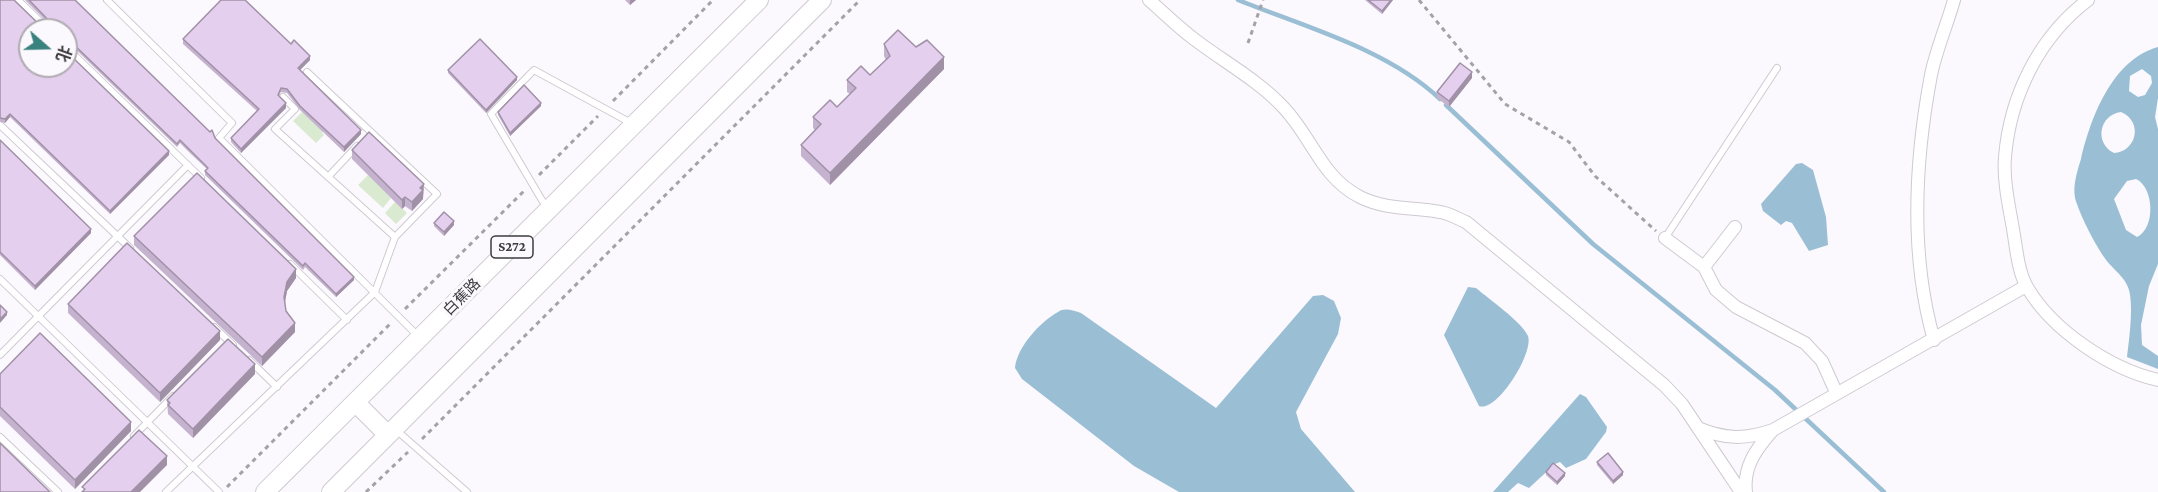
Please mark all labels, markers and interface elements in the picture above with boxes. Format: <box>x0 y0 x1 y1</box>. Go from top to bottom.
north arrow <box>18 18 78 78</box>
text: 北 <box>53 43 74 64</box>
road number: S272 <box>491 236 533 258</box>
street label: 白蕉路 <box>440 275 484 319</box>

